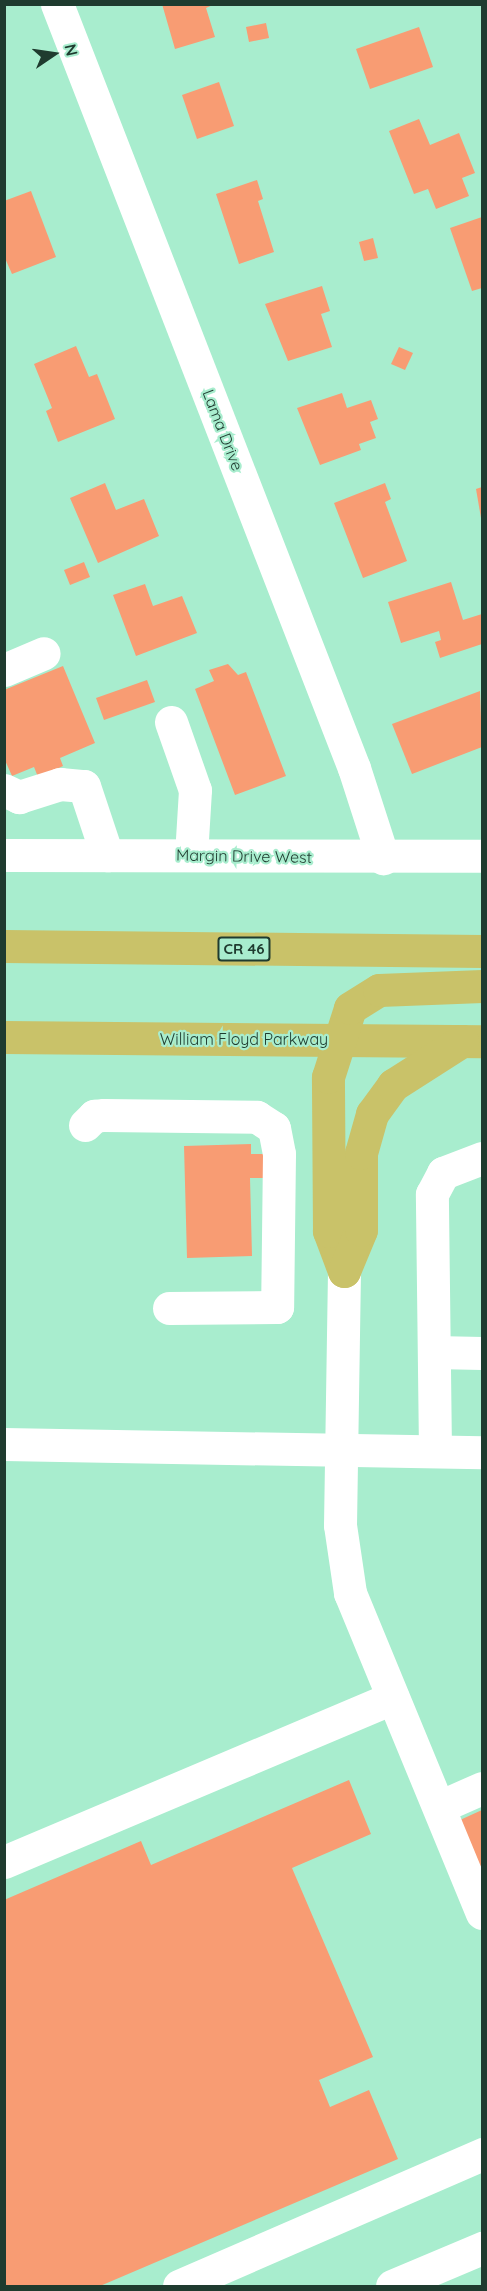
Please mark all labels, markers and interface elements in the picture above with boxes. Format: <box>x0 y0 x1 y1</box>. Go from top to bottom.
north arrow <box>24 24 84 84</box>
text: N <box>60 42 83 58</box>
street label: Lama Drive <box>199 387 247 473</box>
street label: Margin Drive West <box>176 845 312 867</box>
road number: CR 46 <box>217 937 271 961</box>
street label: William Floyd Parkway <box>160 1029 328 1049</box>

